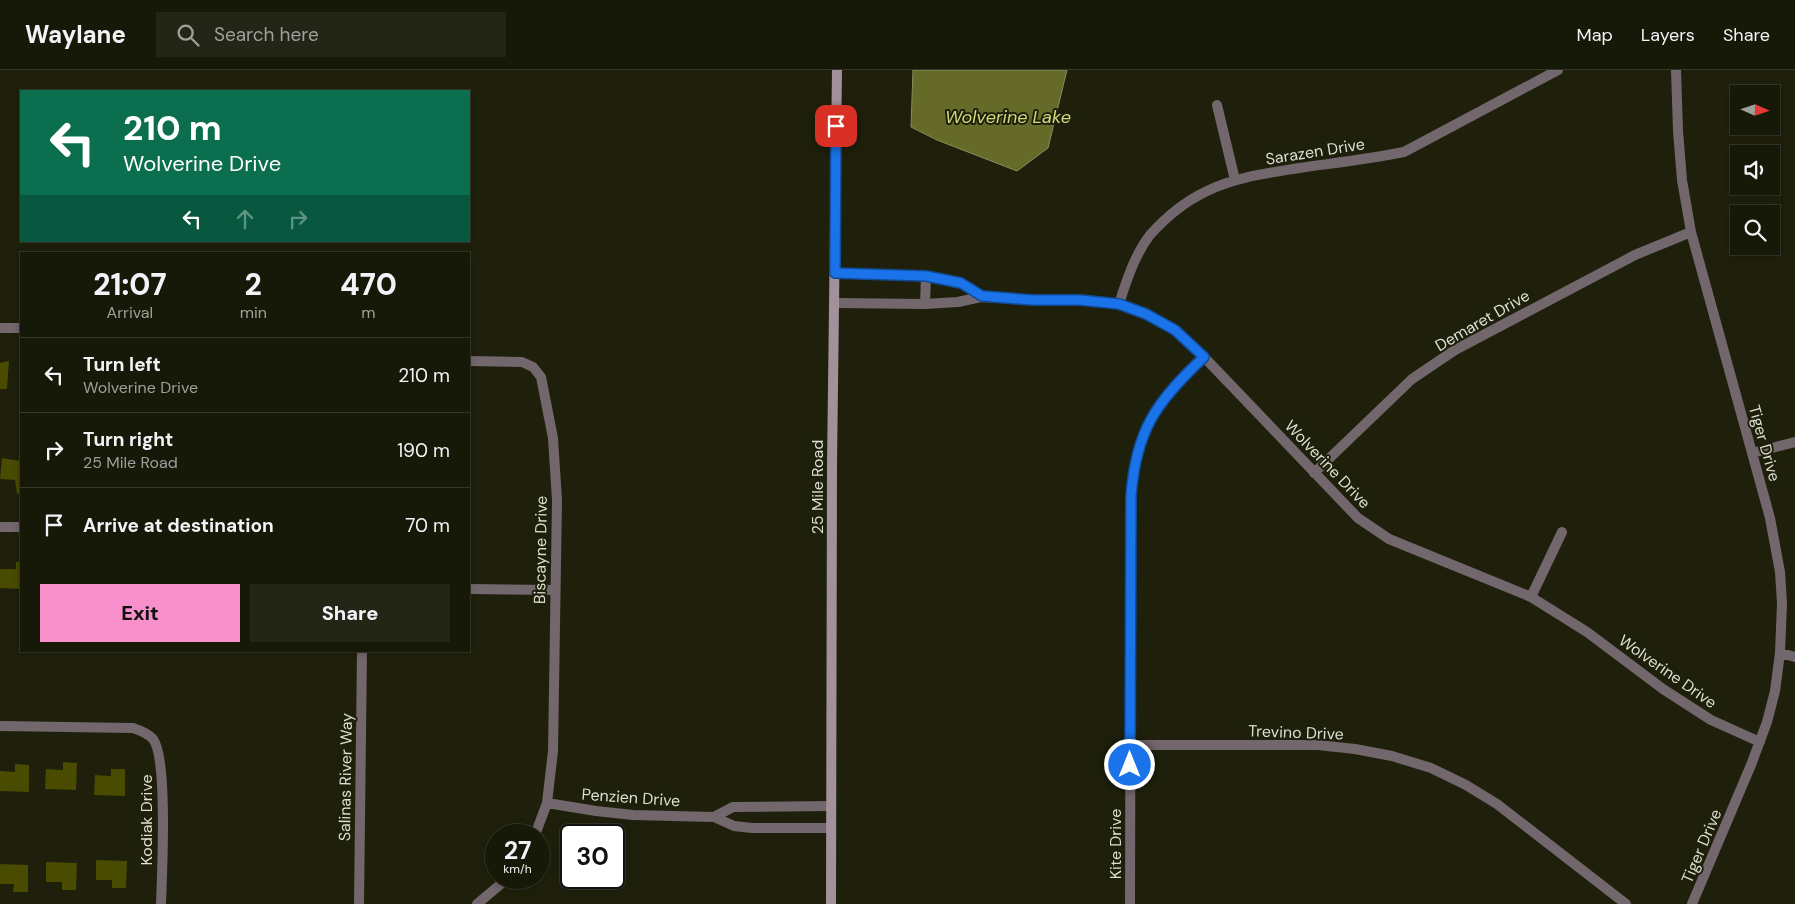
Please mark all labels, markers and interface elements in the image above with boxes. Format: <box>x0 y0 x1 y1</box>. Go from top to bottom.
search box <box>156 12 506 57</box>
text: Waylane <box>25 19 126 50</box>
icon: search <box>174 21 202 49</box>
text: Search here <box>214 22 319 47</box>
text: Map <box>1577 23 1613 47</box>
text: Layers <box>1641 23 1695 47</box>
text: Share <box>1723 23 1770 47</box>
north arrow <box>1730 85 1780 135</box>
map controls <box>1730 85 1780 255</box>
text: 210 m <box>123 105 222 151</box>
pin <box>815 105 857 147</box>
water label: Wolverine Lake <box>945 105 1071 129</box>
icon: left <box>40 110 105 175</box>
icon: arrive <box>822 112 850 140</box>
street label: Sarazen Drive <box>1264 133 1366 170</box>
button: sound <box>1730 145 1780 195</box>
text: Wolverine Drive <box>123 149 281 178</box>
icon: left <box>178 205 206 233</box>
icon: ahead <box>231 205 259 233</box>
icon: right <box>284 205 312 233</box>
button: search <box>1730 205 1780 255</box>
text: 21:07 <box>93 265 167 304</box>
text: 2 <box>245 265 262 304</box>
text: 470 <box>340 265 397 304</box>
street label: Demaret Drive <box>1431 285 1533 356</box>
text: Arrival <box>107 302 153 323</box>
text: min <box>240 302 267 323</box>
text: m <box>361 302 376 323</box>
text: Turn left <box>83 352 161 377</box>
icon: left <box>40 361 68 389</box>
text: 210 m <box>398 363 450 388</box>
text: Wolverine Drive <box>83 377 198 398</box>
street label: Tiger Drive <box>1744 402 1785 484</box>
street label: Wolverine Drive <box>1280 416 1375 513</box>
text: Turn right <box>83 427 173 452</box>
icon: right <box>40 436 68 464</box>
text: 190 m <box>397 438 450 463</box>
street label: 25 Mile Road <box>807 440 828 534</box>
text: 25 Mile Road <box>83 452 178 473</box>
street label: Biscayne Drive <box>529 496 552 604</box>
icon: arrive <box>40 511 68 539</box>
text: Arrive at destination <box>83 513 274 538</box>
text: 70 m <box>405 513 450 538</box>
button: Exit <box>40 584 240 642</box>
button: Share <box>250 584 450 642</box>
street label: Wolverine Drive <box>1615 630 1721 713</box>
street label: Salinas River Way <box>334 713 357 841</box>
street label: Trevino Drive <box>1248 720 1344 745</box>
position arrow <box>1103 738 1155 790</box>
street label: Kodiak Drive <box>136 774 157 866</box>
street label: Penzien Drive <box>581 784 681 811</box>
street label: Tiger Drive <box>1676 806 1726 886</box>
street label: Kite Drive <box>1105 809 1126 879</box>
speed limit sign: 30 <box>560 824 625 889</box>
text: 27 <box>504 834 531 867</box>
text: km/h <box>503 861 532 877</box>

